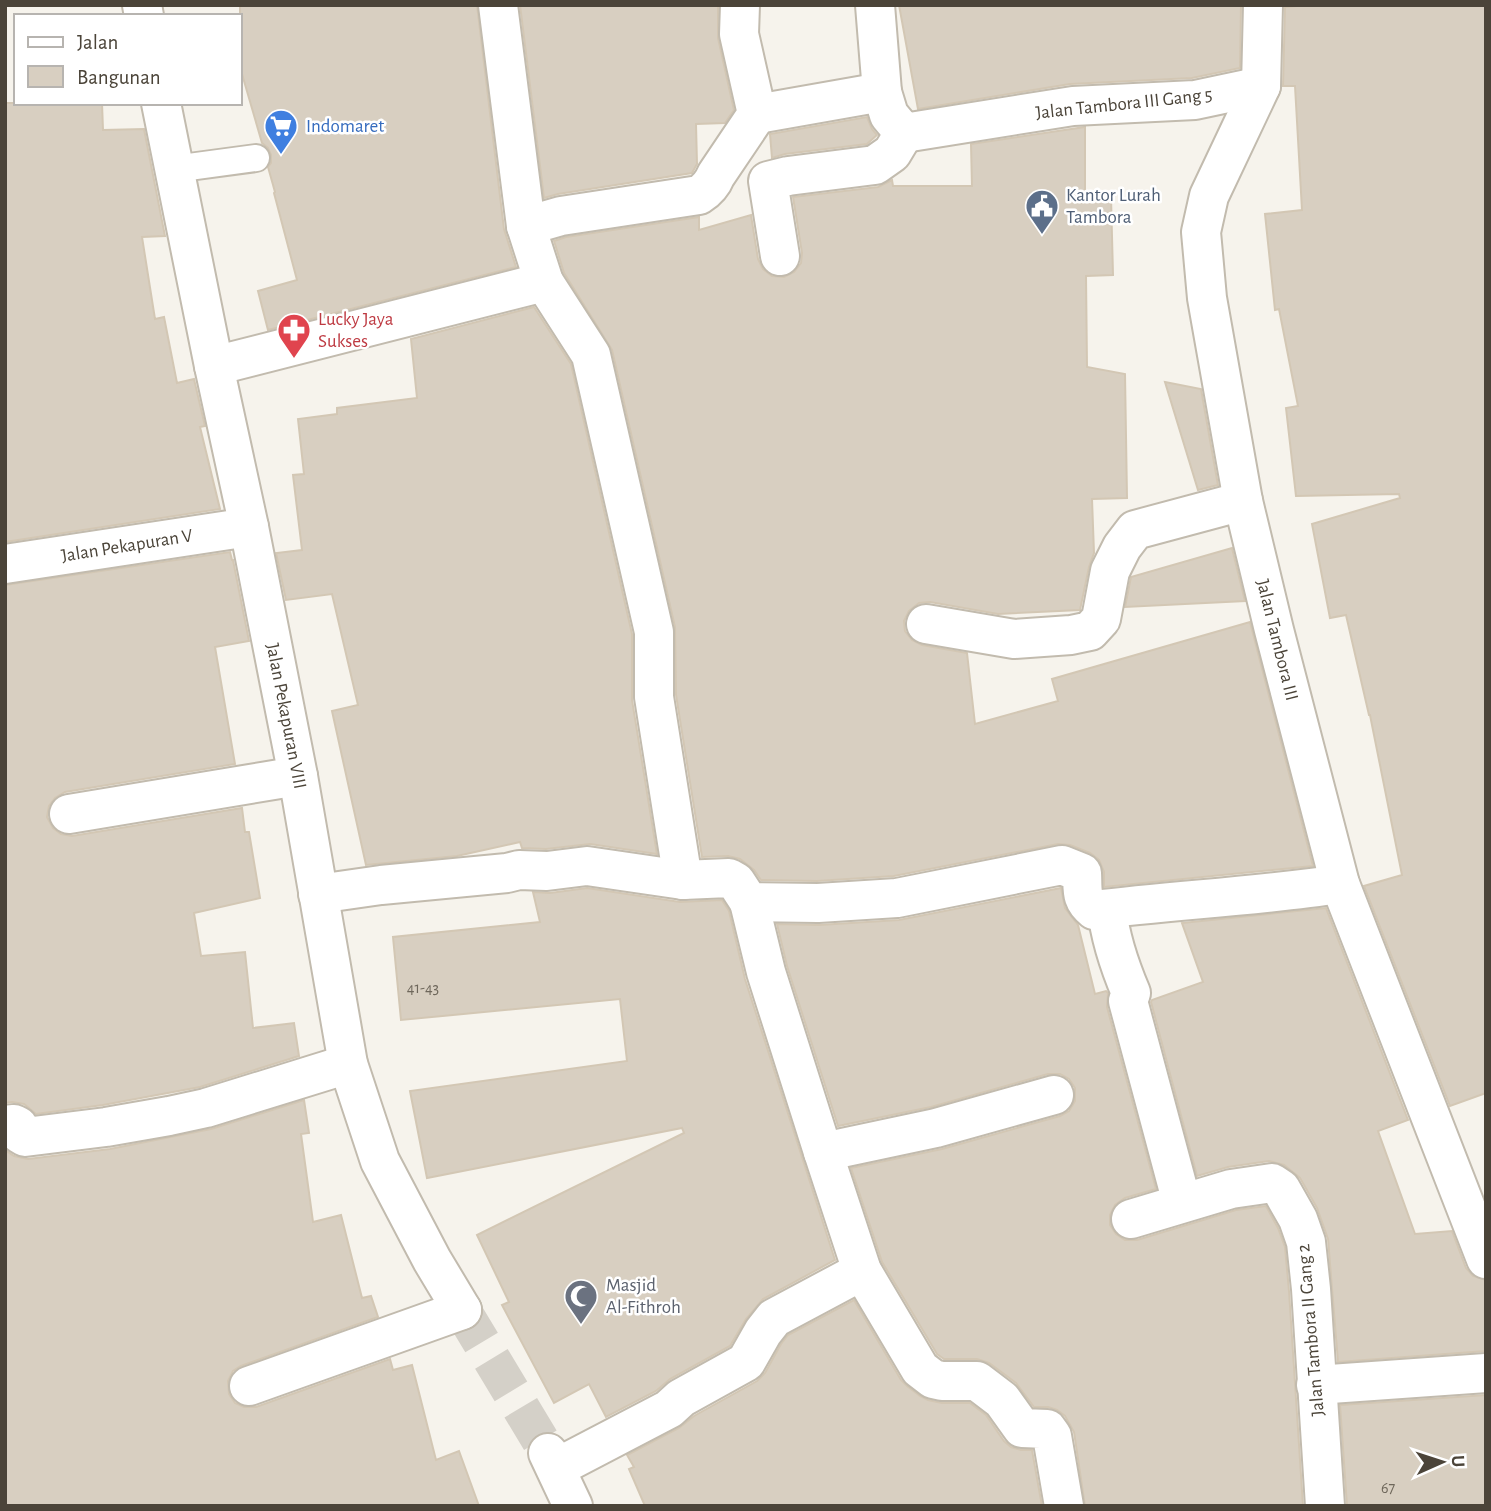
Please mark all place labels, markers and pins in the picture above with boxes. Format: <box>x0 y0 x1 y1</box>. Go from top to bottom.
supermarket icon: Indomaret <box>262 107 300 156</box>
place label: Indomaret <box>306 117 384 136</box>
place label: Kantor Lurah Tambora <box>1066 186 1161 227</box>
public building icon: Kantor Lurah Tambora <box>1023 187 1061 236</box>
place label: Lucky Jaya Sukses <box>318 310 394 351</box>
pharmacy icon: Lucky Jaya Sukses <box>275 311 313 360</box>
place label: Masjid Al-Fithroh <box>606 1276 681 1317</box>
mosque icon: Masjid Al-Fithroh <box>562 1277 600 1326</box>

